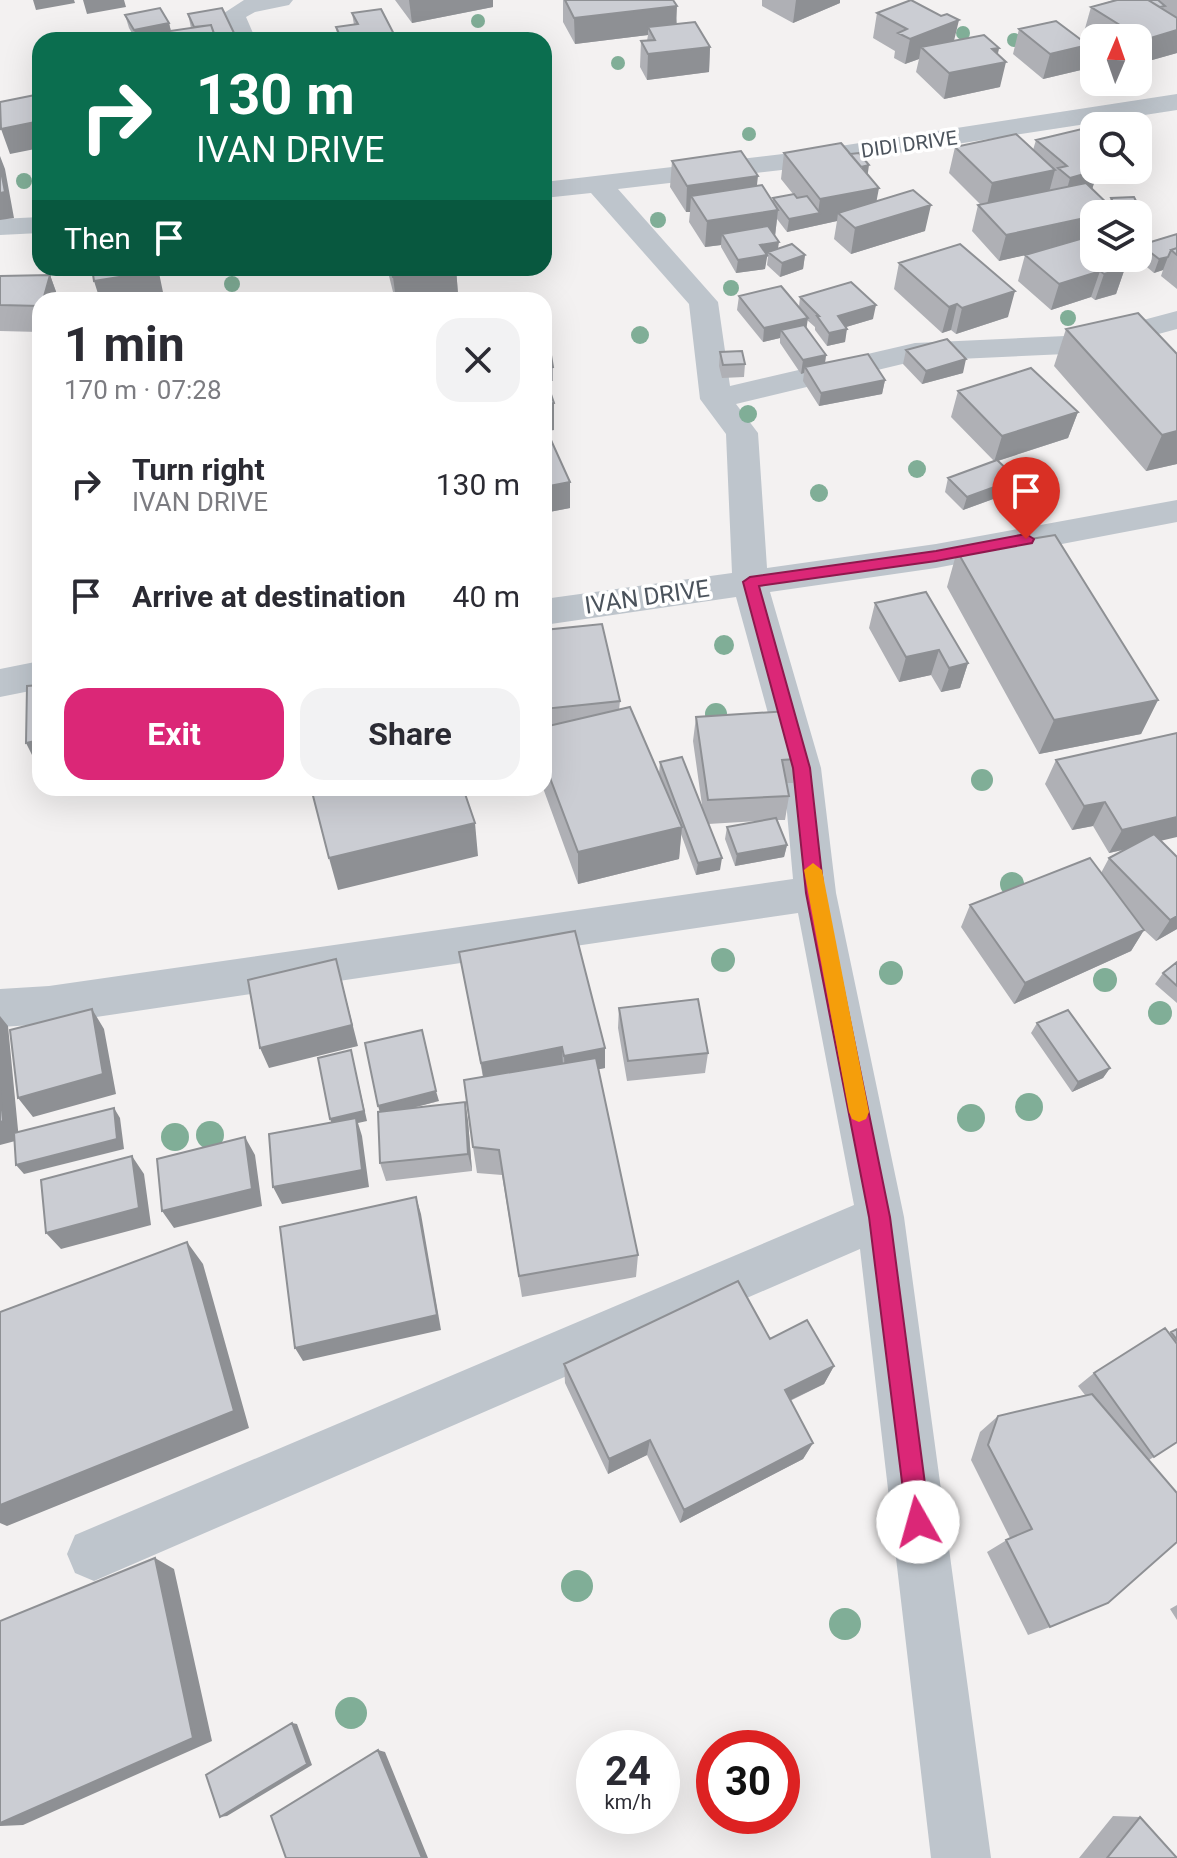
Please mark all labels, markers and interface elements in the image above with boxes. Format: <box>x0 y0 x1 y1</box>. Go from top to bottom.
north arrow <box>1080 24 1152 96</box>
map controls <box>1080 24 1152 272</box>
text: 130 m <box>196 62 355 128</box>
icon: right <box>64 64 168 168</box>
button: search <box>1080 112 1152 184</box>
street label: DIDI DRIVE <box>859 125 959 163</box>
text: IVAN DRIVE <box>196 129 384 171</box>
button: layers <box>1080 200 1152 272</box>
icon: arrive <box>147 216 191 260</box>
text: Then <box>64 221 131 256</box>
text: 1 min <box>64 316 185 373</box>
button: close <box>436 318 520 402</box>
text: 170 m · 07:28 <box>64 375 222 405</box>
text: Turn right <box>132 452 265 487</box>
pin <box>992 457 1060 539</box>
icon: right <box>64 462 108 506</box>
text: 130 m <box>436 467 520 502</box>
icon: arrive <box>1004 469 1048 513</box>
text: IVAN DRIVE <box>132 487 268 517</box>
icon: arrive <box>64 574 108 618</box>
street label: IVAN DRIVE <box>583 574 711 620</box>
text: Arrive at destination <box>132 579 406 614</box>
text: 40 m <box>453 579 520 614</box>
button: Exit <box>64 688 284 780</box>
button: Share <box>300 688 520 780</box>
position arrow <box>876 1480 960 1564</box>
speed limit sign: 30 <box>696 1730 800 1834</box>
text: 24 <box>605 1748 651 1795</box>
text: km/h <box>605 1790 651 1814</box>

